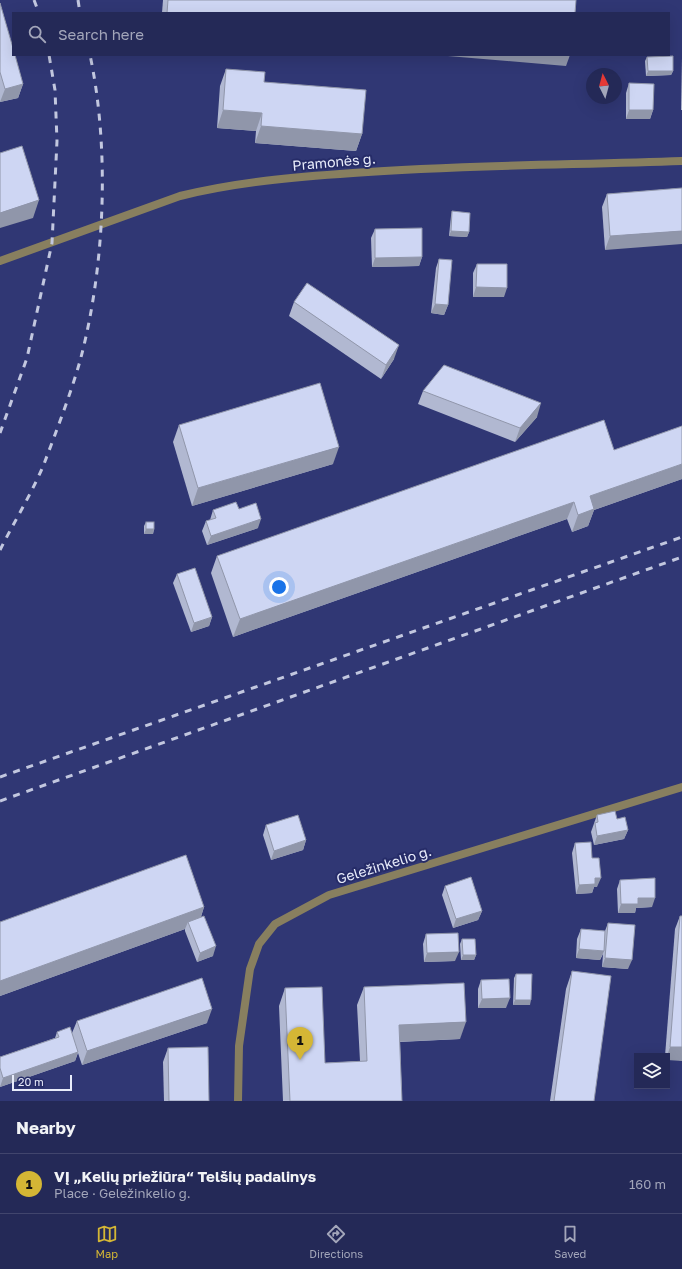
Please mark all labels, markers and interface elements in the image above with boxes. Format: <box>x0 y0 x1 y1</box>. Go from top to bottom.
search box <box>12 12 670 56</box>
icon: search <box>26 23 48 45</box>
text: Search here <box>58 25 144 43</box>
north arrow <box>586 68 622 104</box>
street label: Pramonės g. <box>292 149 376 174</box>
your location <box>269 577 289 597</box>
street label: Geležinkelio g. <box>334 842 434 887</box>
pin: 1 <box>287 1027 313 1060</box>
map controls <box>634 1053 670 1089</box>
button: layers <box>634 1053 670 1089</box>
scale bar <box>12 1073 72 1092</box>
text: 20 m <box>18 1075 44 1088</box>
text: Nearby <box>16 1117 76 1138</box>
text: VĮ „Kelių priežiūra“ Telšių padalinys <box>54 1167 316 1185</box>
text: 1 <box>26 1176 32 1192</box>
text: 160 m <box>629 1176 666 1192</box>
text: Place · Geležinkelio g. <box>54 1185 191 1201</box>
tab: Map <box>96 1223 118 1260</box>
tab: Directions <box>309 1223 363 1260</box>
tab: Saved <box>554 1223 586 1260</box>

